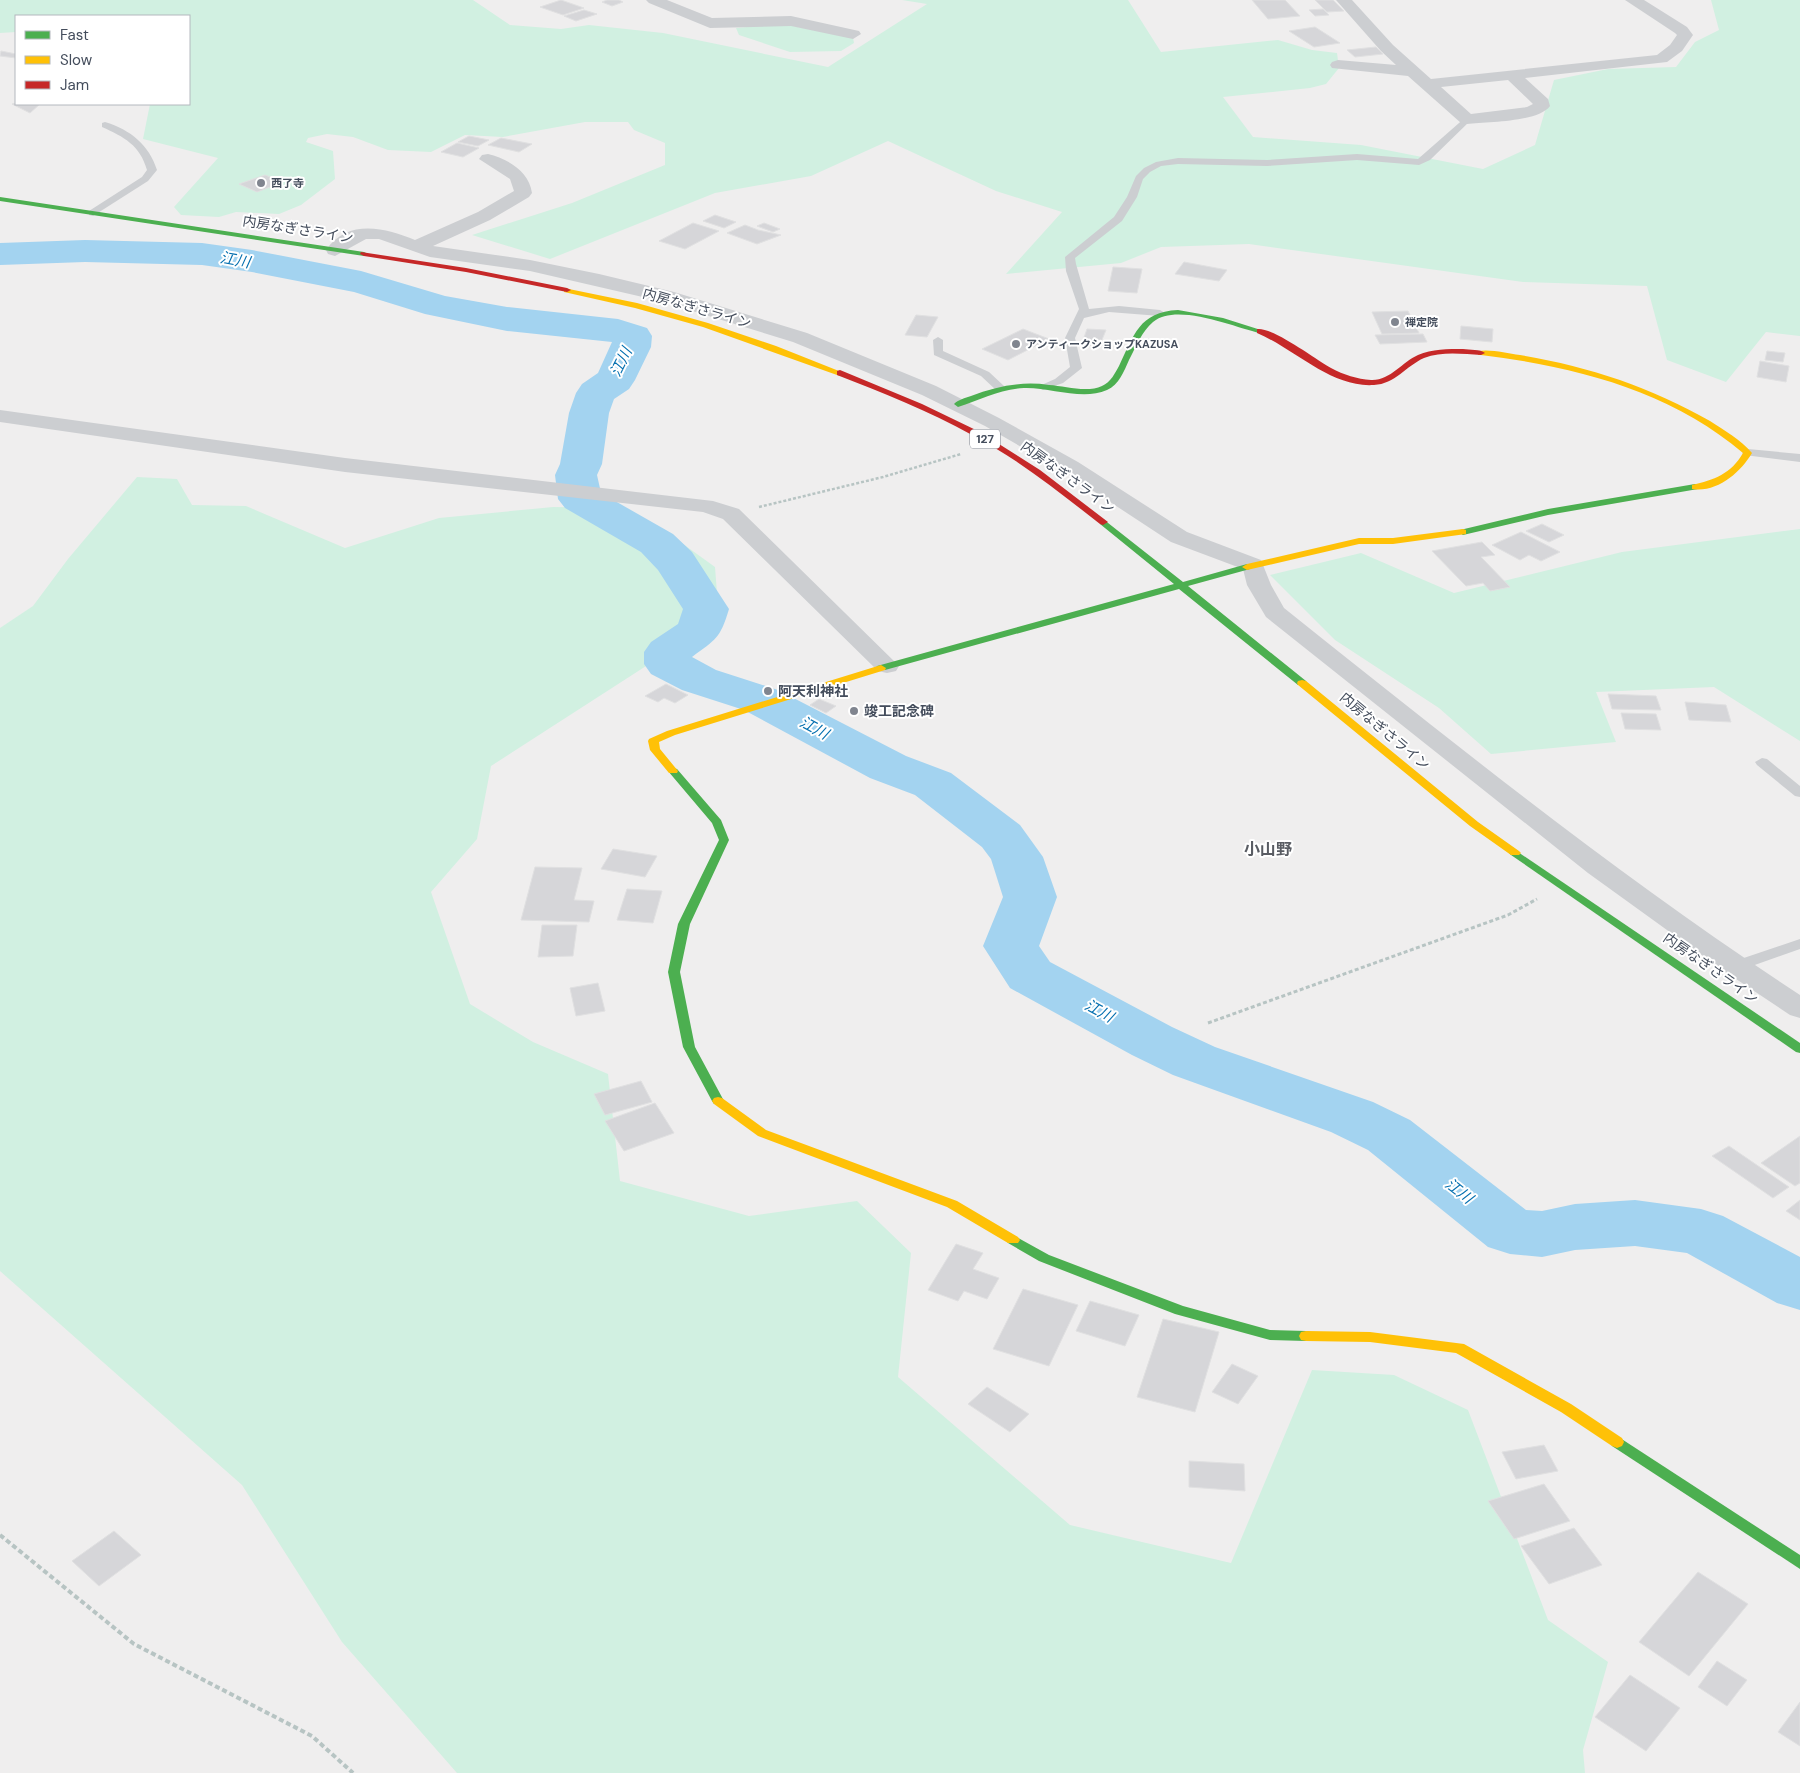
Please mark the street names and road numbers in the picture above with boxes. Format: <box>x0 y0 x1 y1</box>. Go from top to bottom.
street label: 内房なぎさライン <box>241 211 355 247</box>
street label: 内房なぎさライン <box>641 284 753 332</box>
road number: 127 <box>970 429 1000 448</box>
street label: 内房なぎさライン <box>1017 437 1119 517</box>
street label: 内房なぎさライン <box>1336 688 1434 774</box>
street label: 内房なぎさライン <box>1660 929 1762 1007</box>

